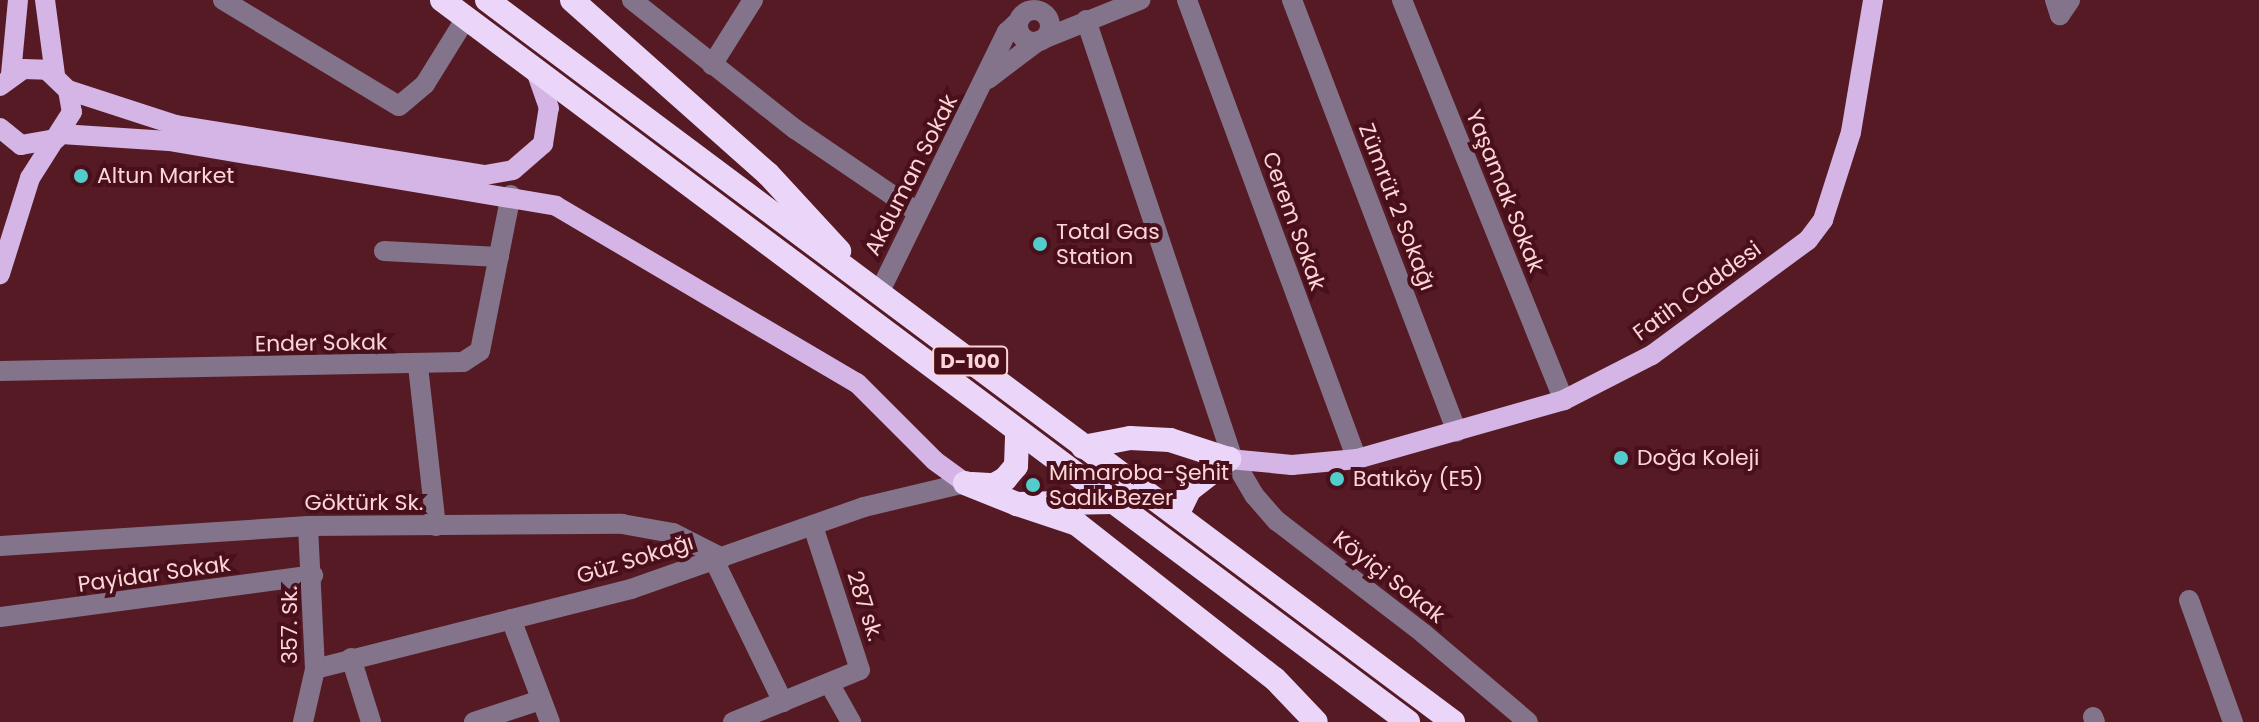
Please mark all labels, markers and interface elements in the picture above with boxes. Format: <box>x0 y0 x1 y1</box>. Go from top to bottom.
street label: Akduman Sokak <box>859 90 963 260</box>
street label: Yaşamak Sokak <box>1460 106 1550 276</box>
street label: Zümrüt 2 Sokağı <box>1353 120 1441 294</box>
street label: Cerem Sokak <box>1257 148 1331 294</box>
place label: Altun Market <box>97 163 234 189</box>
marker: Altun Market <box>72 167 90 185</box>
place label: Total Gas Station <box>1056 218 1160 270</box>
marker: Total Gas Station <box>1031 235 1049 253</box>
street label: Fatih Caddesi <box>1628 236 1766 346</box>
street label: Ender Sokak <box>255 329 387 357</box>
road number: D-100 <box>932 345 1008 377</box>
place label: Doğa Koleji <box>1637 445 1759 471</box>
marker: Doğa Koleji <box>1612 449 1630 467</box>
place label: Mimaroba-Şehit Sadık Bezer <box>1049 459 1229 510</box>
place label: Batıköy (E5) <box>1353 466 1484 492</box>
marker: Batıköy (E5) <box>1328 470 1346 488</box>
marker: Mimaroba-Şehit Sadık Bezer <box>1024 476 1042 494</box>
street label: Göktürk Sk. <box>305 490 423 516</box>
street label: Köyiçi Sokak <box>1328 525 1450 629</box>
street label: Güz Sokağı <box>573 529 697 589</box>
street label: Payidar Sokak <box>76 550 232 598</box>
street label: 287 sk. <box>841 568 889 644</box>
street label: 357. Sk. <box>277 586 303 664</box>

